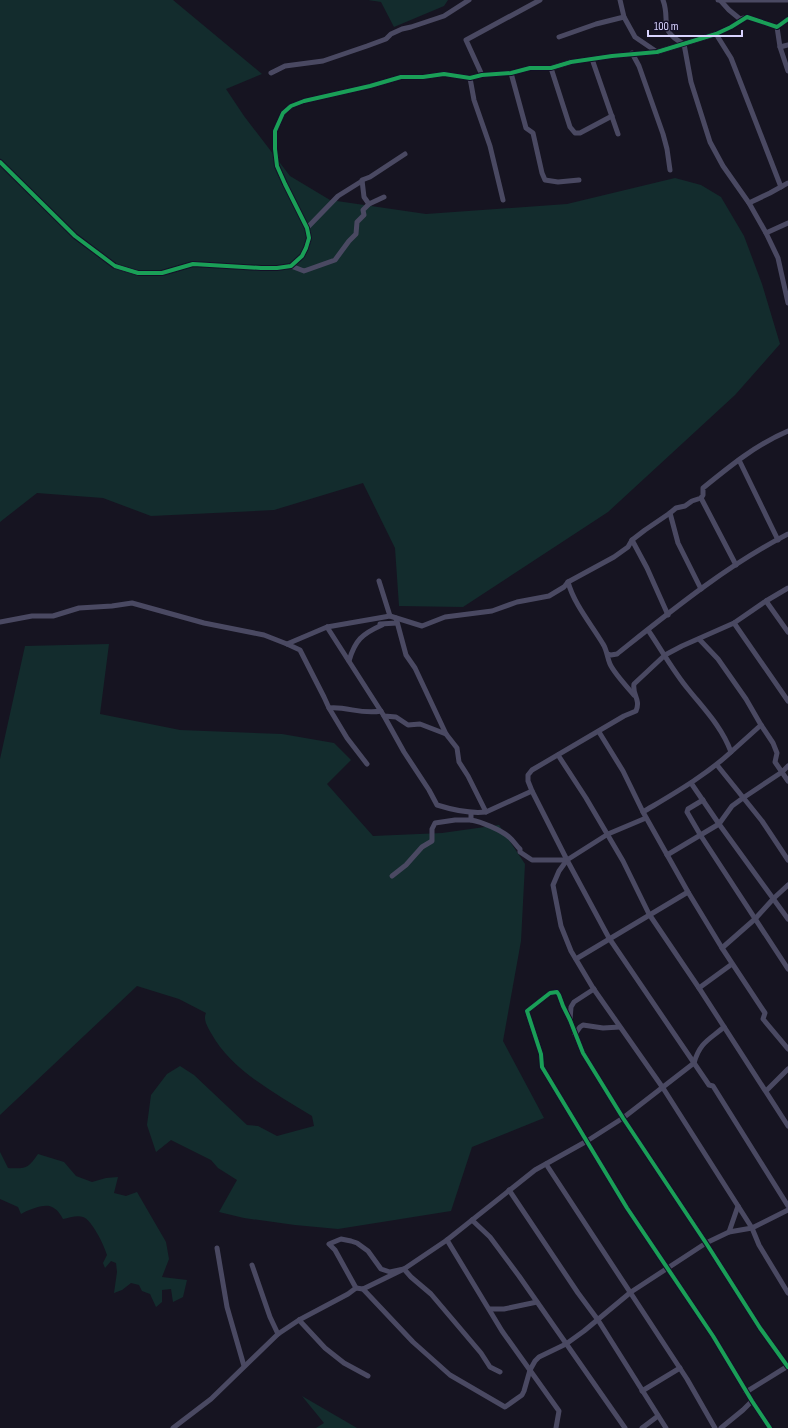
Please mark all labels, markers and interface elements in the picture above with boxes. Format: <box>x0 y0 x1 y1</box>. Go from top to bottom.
scale bar <box>648 12 742 38</box>
text: 100 m <box>654 19 679 34</box>

